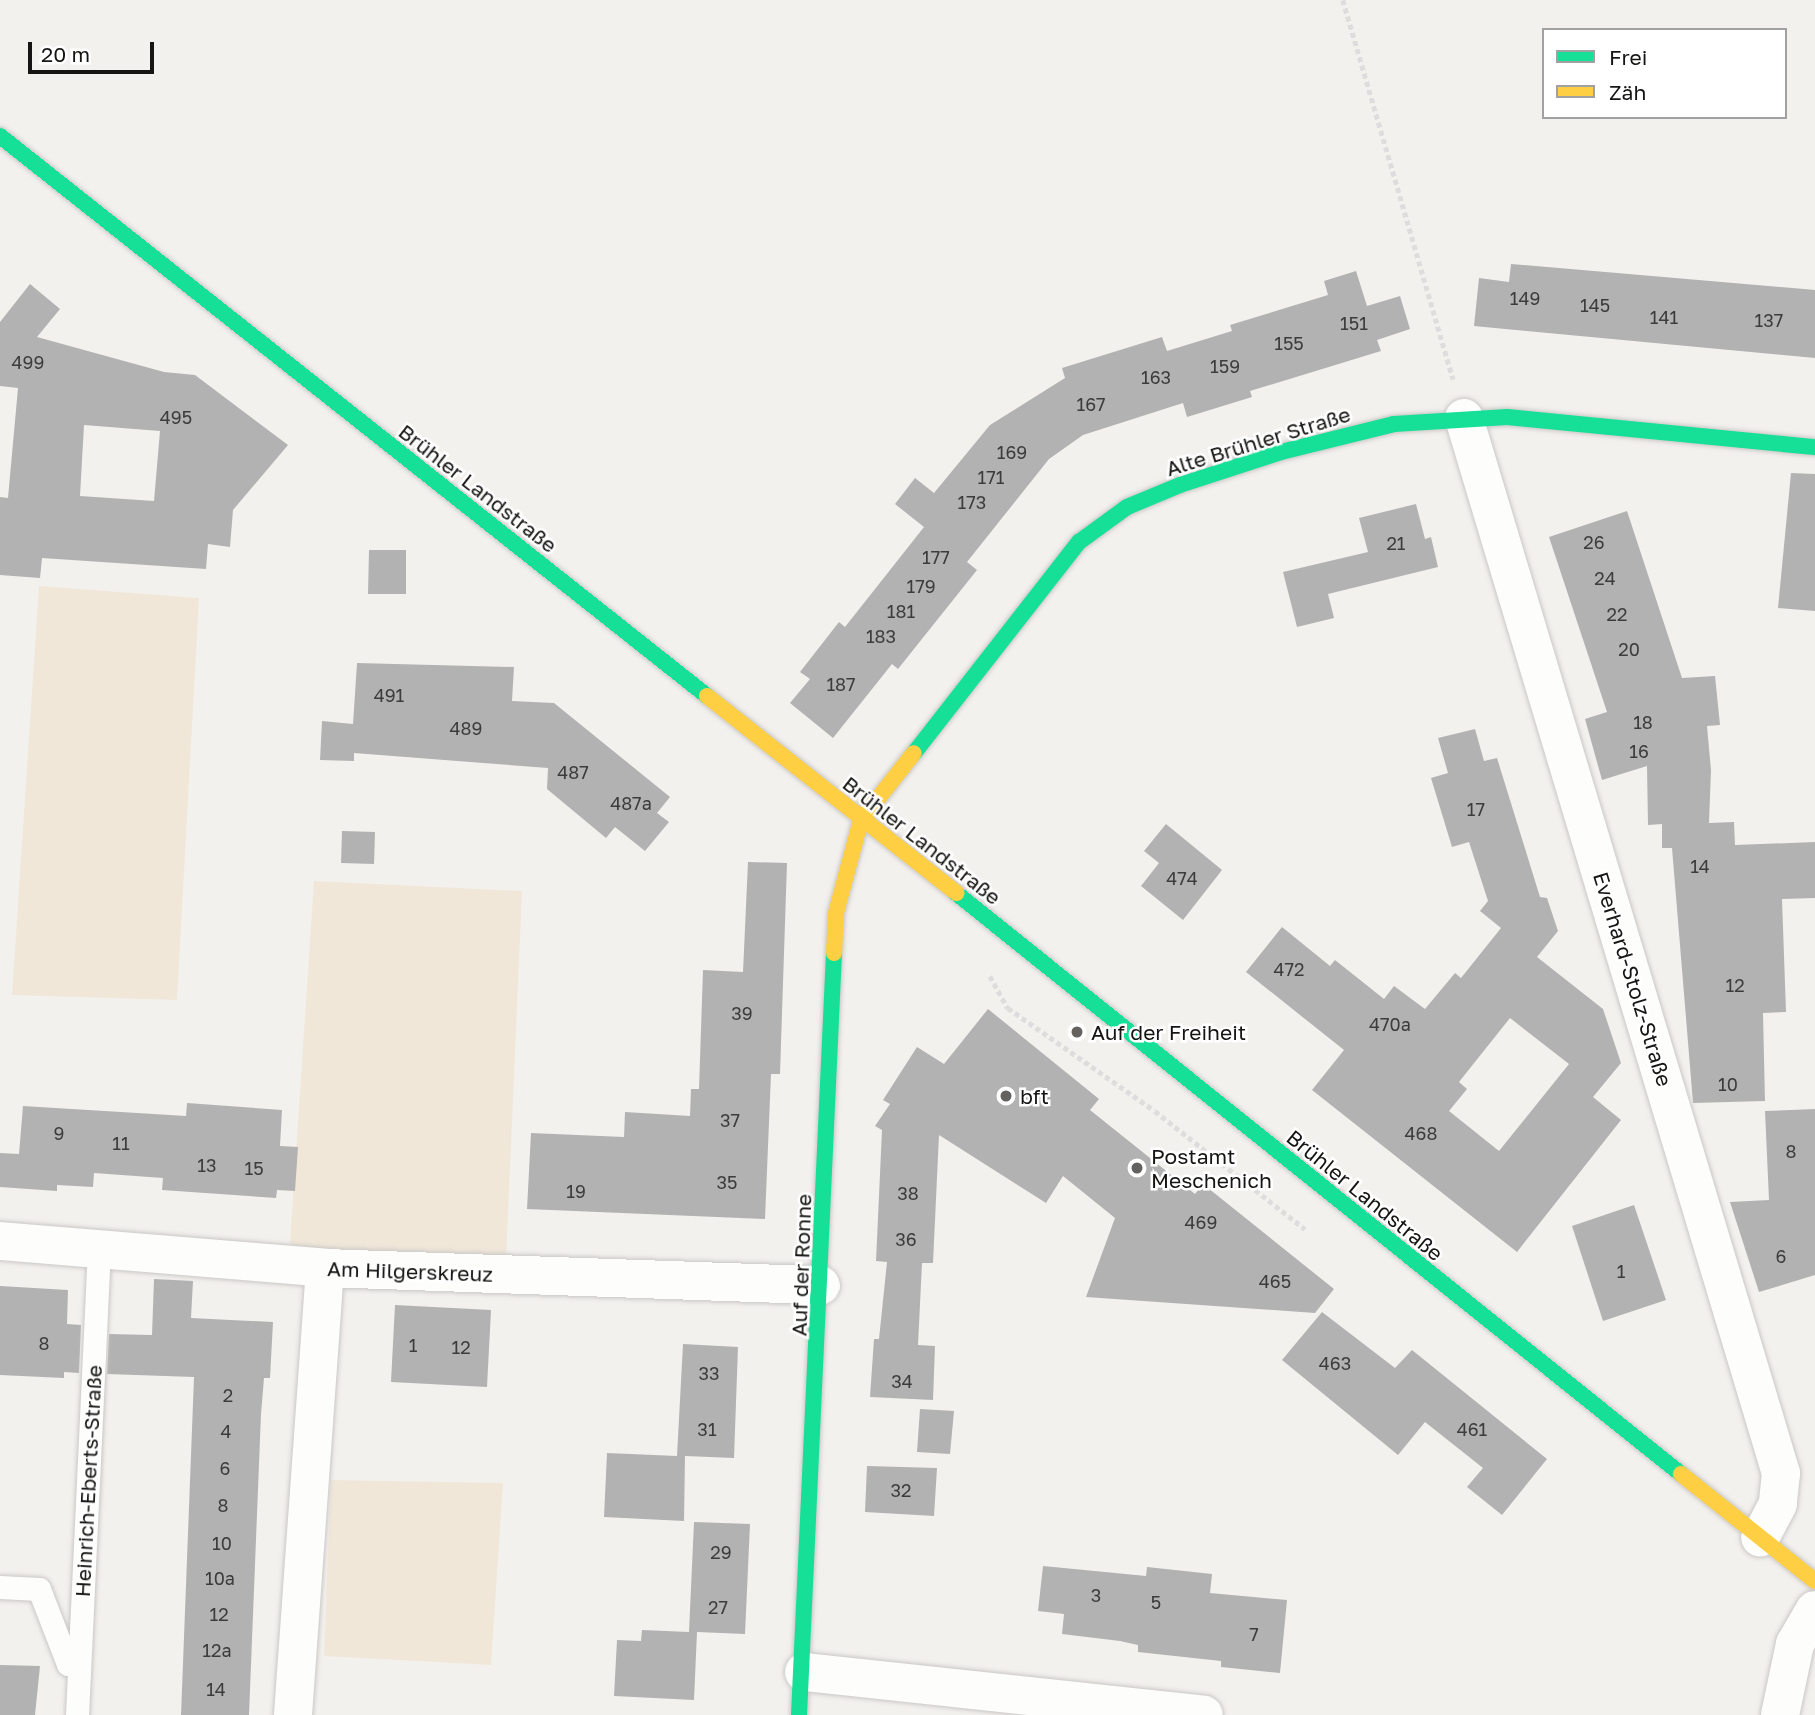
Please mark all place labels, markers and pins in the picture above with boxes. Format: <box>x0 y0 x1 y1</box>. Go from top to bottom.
place label: Auf der Freiheit <box>1091 1019 1246 1045</box>
marker: Auf der Freiheit <box>1069 1024 1085 1040</box>
place label: bft <box>1020 1083 1049 1109</box>
marker: bft <box>998 1088 1014 1104</box>
place label: Postamt Meschenich <box>1151 1143 1272 1193</box>
marker: Postamt Meschenich <box>1129 1160 1145 1176</box>

